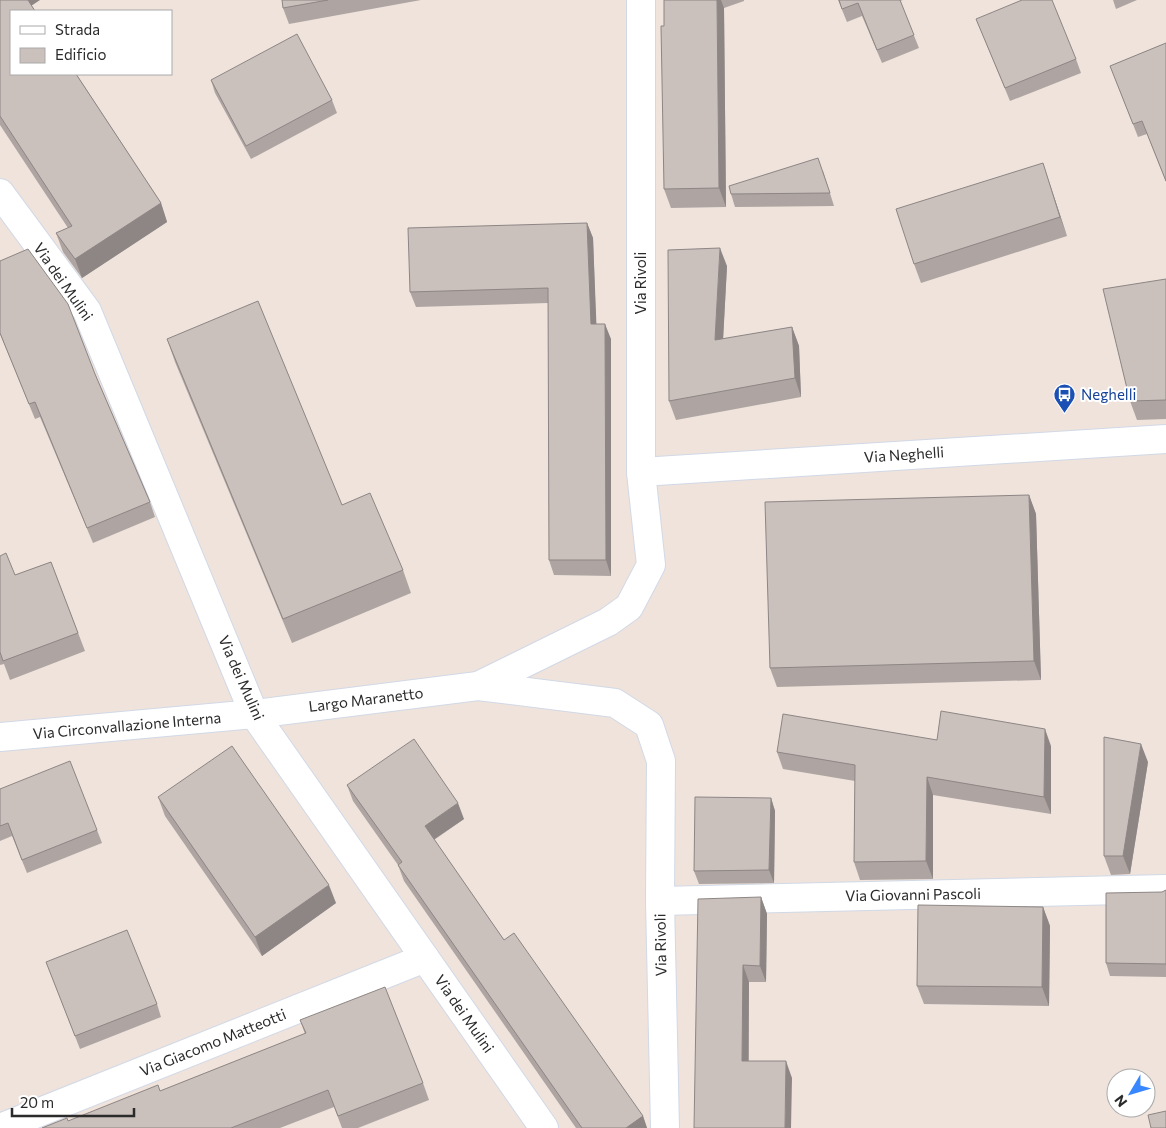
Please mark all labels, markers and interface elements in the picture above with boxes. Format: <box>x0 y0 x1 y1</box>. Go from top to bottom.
legend <box>10 10 172 75</box>
text: Strada <box>55 20 100 38</box>
text: Edificio <box>55 45 106 63</box>
street label: Via dei Mulini <box>30 239 97 324</box>
street label: Via Rivoli <box>631 252 649 314</box>
bus stop icon: Neghelli <box>1053 383 1077 414</box>
place label: Neghelli <box>1081 385 1136 403</box>
street label: Via Neghelli <box>863 442 945 466</box>
street label: Via dei Mulini <box>215 632 269 723</box>
street label: Largo Maranetto <box>307 683 424 715</box>
street label: Via Circonvallazione Interna <box>32 708 222 742</box>
street label: Via Giovanni Pascoli <box>845 884 981 904</box>
street label: Via Rivoli <box>650 913 670 977</box>
street label: Via dei Mulini <box>431 971 498 1056</box>
street label: Via Giacomo Matteotti <box>137 1005 288 1080</box>
north arrow <box>1106 1068 1156 1118</box>
scale bar <box>12 1086 135 1118</box>
text: N <box>1110 1092 1130 1111</box>
text: 20 m <box>20 1093 54 1111</box>

